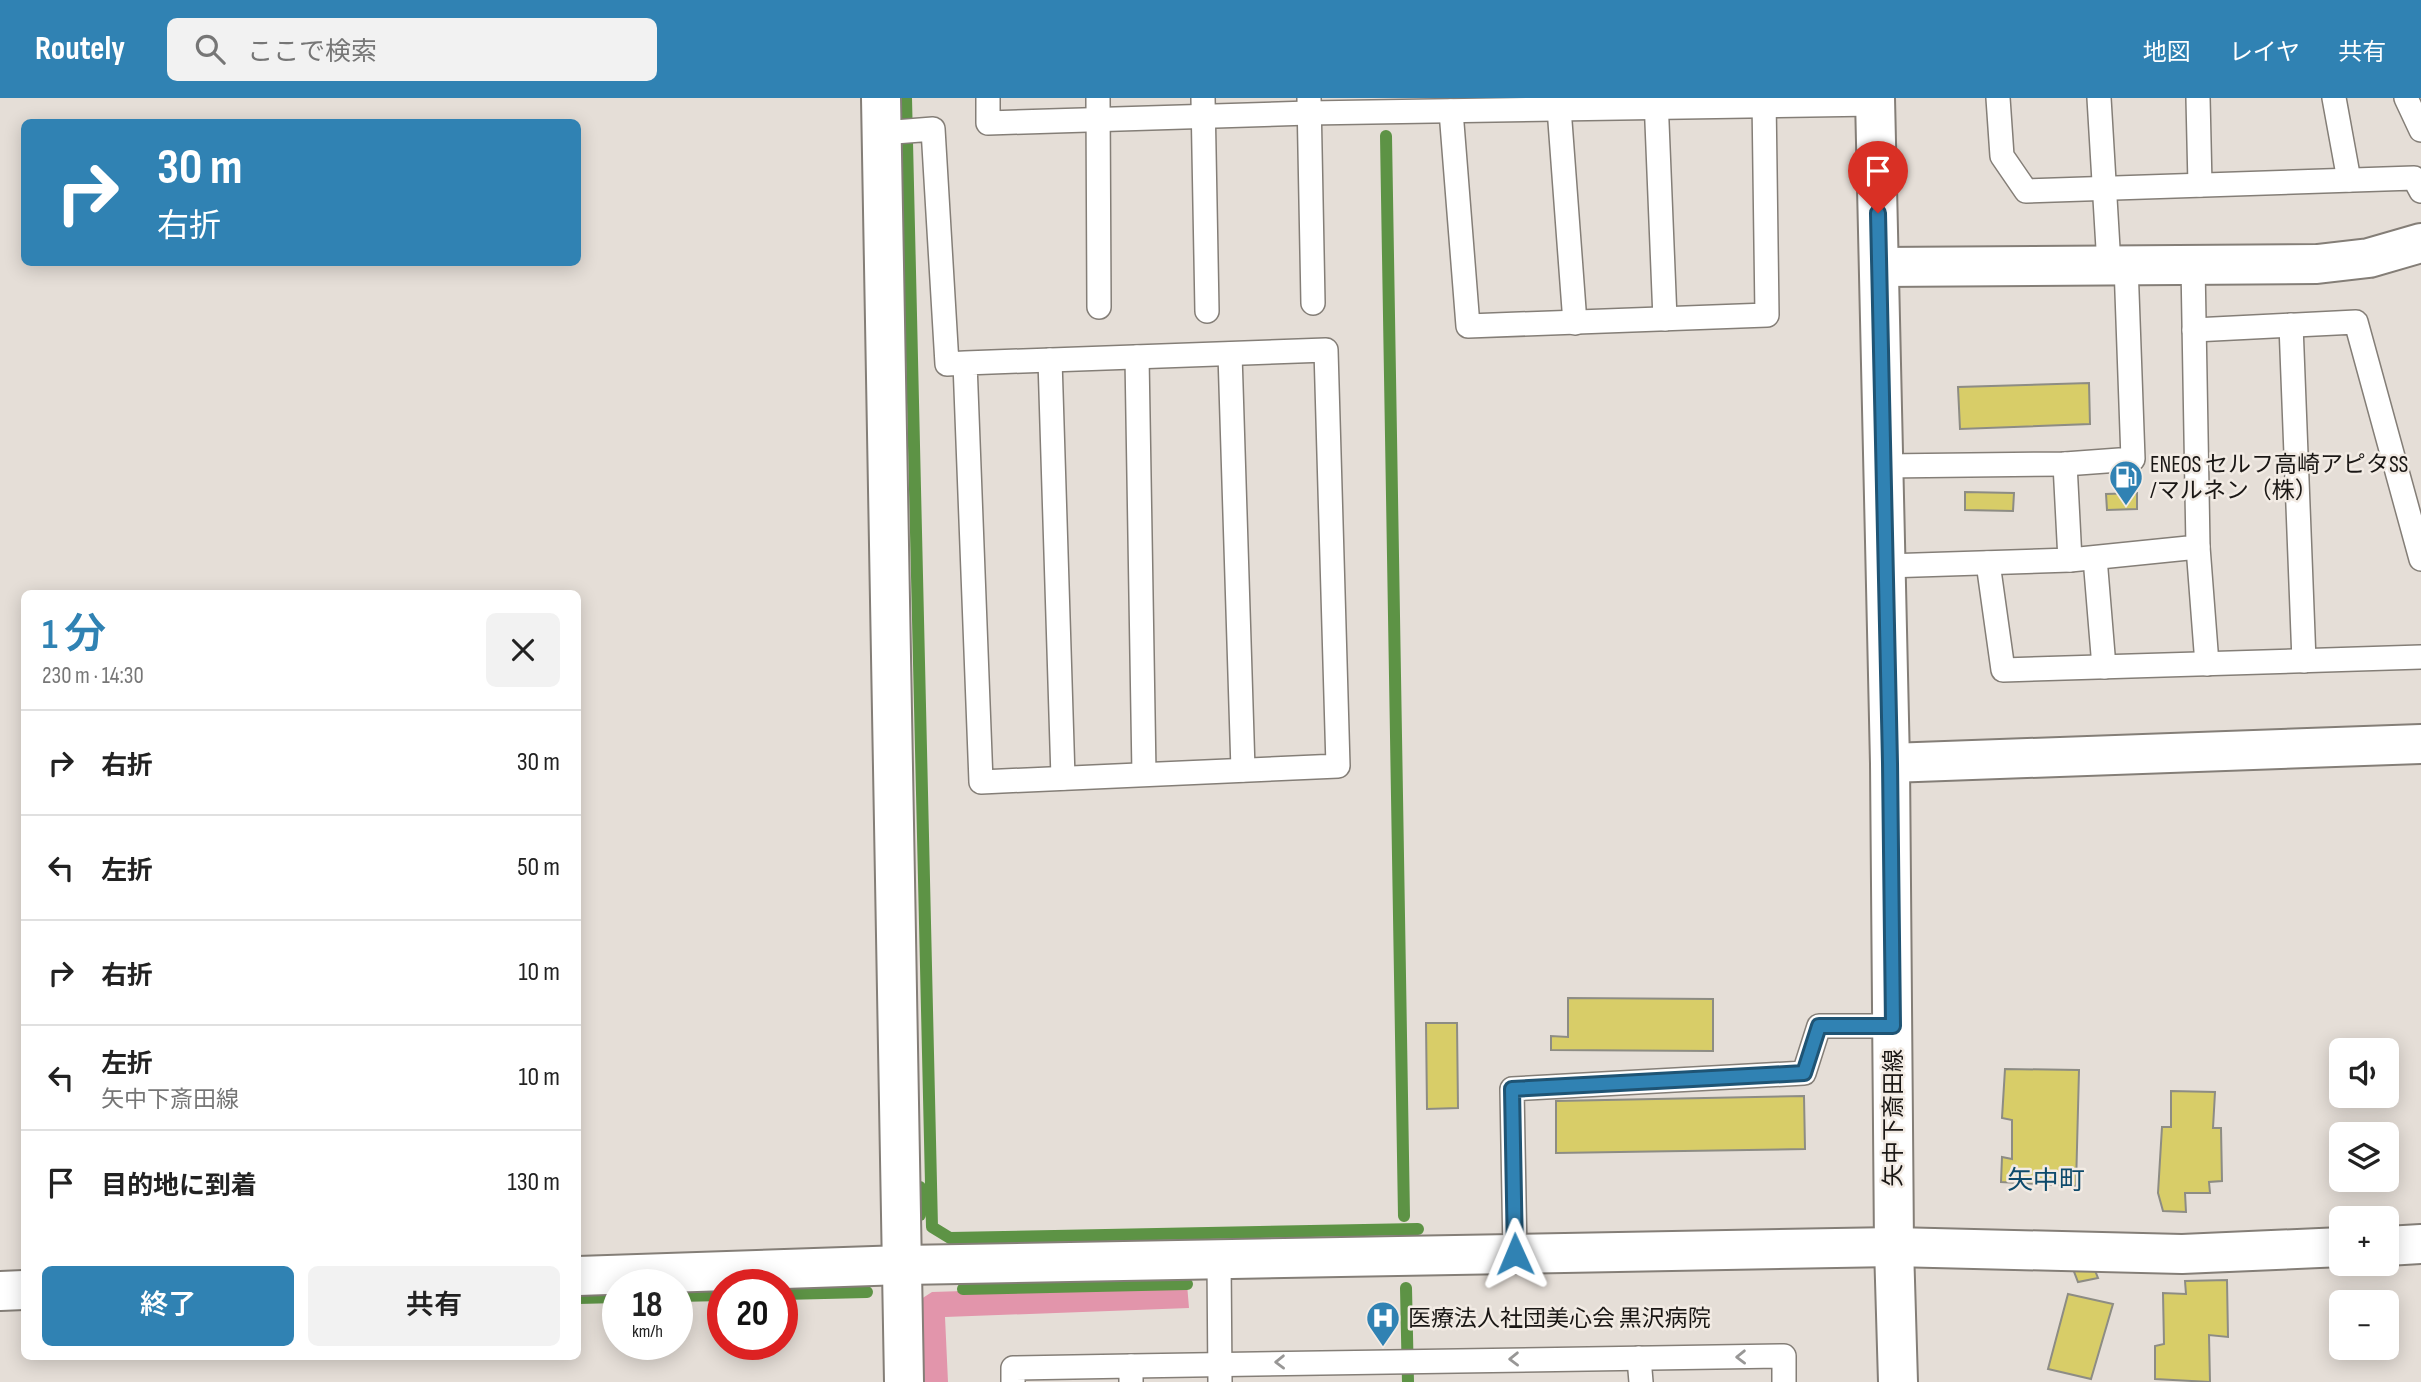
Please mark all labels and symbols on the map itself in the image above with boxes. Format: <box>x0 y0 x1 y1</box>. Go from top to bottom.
pin <box>1848 141 1908 213</box>
place label: ENEOS セルフ高崎アピタSS /マルネン（株） <box>2150 451 2408 505</box>
fuel station icon: ENEOS セルフ高崎アピタSS /マルネン（株） <box>2107 458 2145 507</box>
street label: 矢中下斎田線 <box>1880 1049 1908 1187</box>
district label: 矢中町 <box>2007 1166 2085 1197</box>
position arrow <box>1478 1217 1552 1291</box>
speed limit sign: 20 <box>707 1269 798 1360</box>
hospital icon: 医療法人社団美心会 黒沢病院 <box>1364 1299 1402 1348</box>
place label: 医療法人社団美心会 黒沢病院 <box>1408 1305 1711 1333</box>
one-way arrow <box>1735 1349 1746 1365</box>
one-way arrow <box>1508 1352 1519 1367</box>
one-way arrow <box>1274 1354 1285 1370</box>

